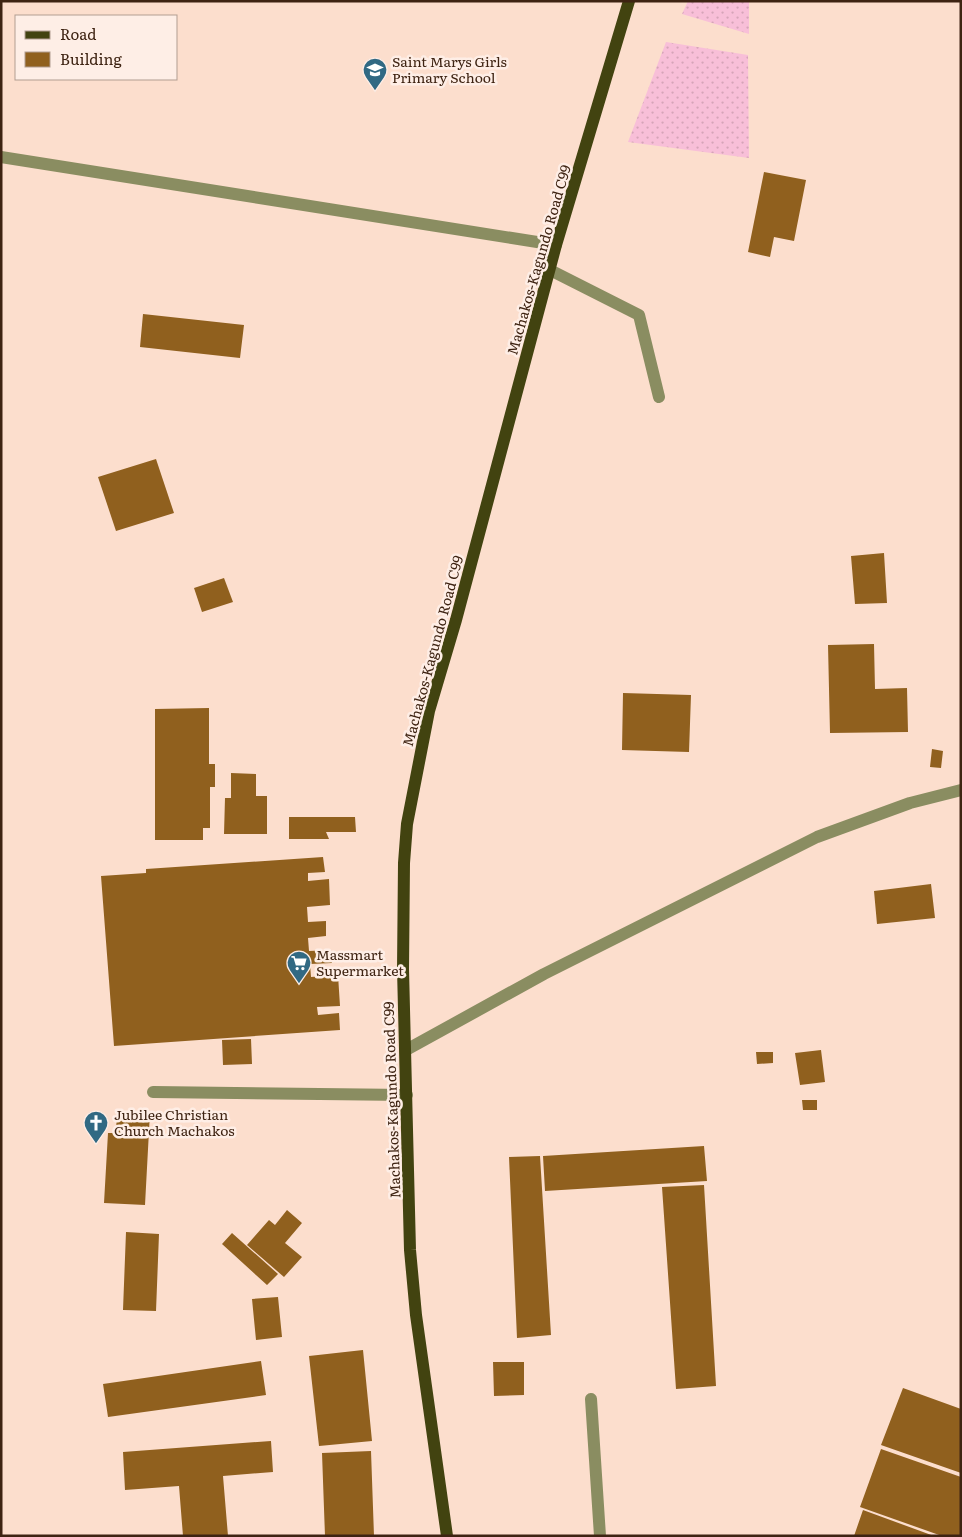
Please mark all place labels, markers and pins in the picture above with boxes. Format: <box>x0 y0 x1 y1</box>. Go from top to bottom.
place label: Saint Marys Girls Primary School <box>392 51 507 87</box>
school or university icon: Saint Marys Girls Primary School <box>362 57 388 91</box>
place label: Massmart Supermarket <box>316 944 404 980</box>
supermarket icon: Massmart Supermarket <box>286 950 312 984</box>
place label: Jubilee Christian Church Machakos <box>114 1104 235 1140</box>
church icon: Jubilee Christian Church Machakos <box>83 1110 109 1144</box>

